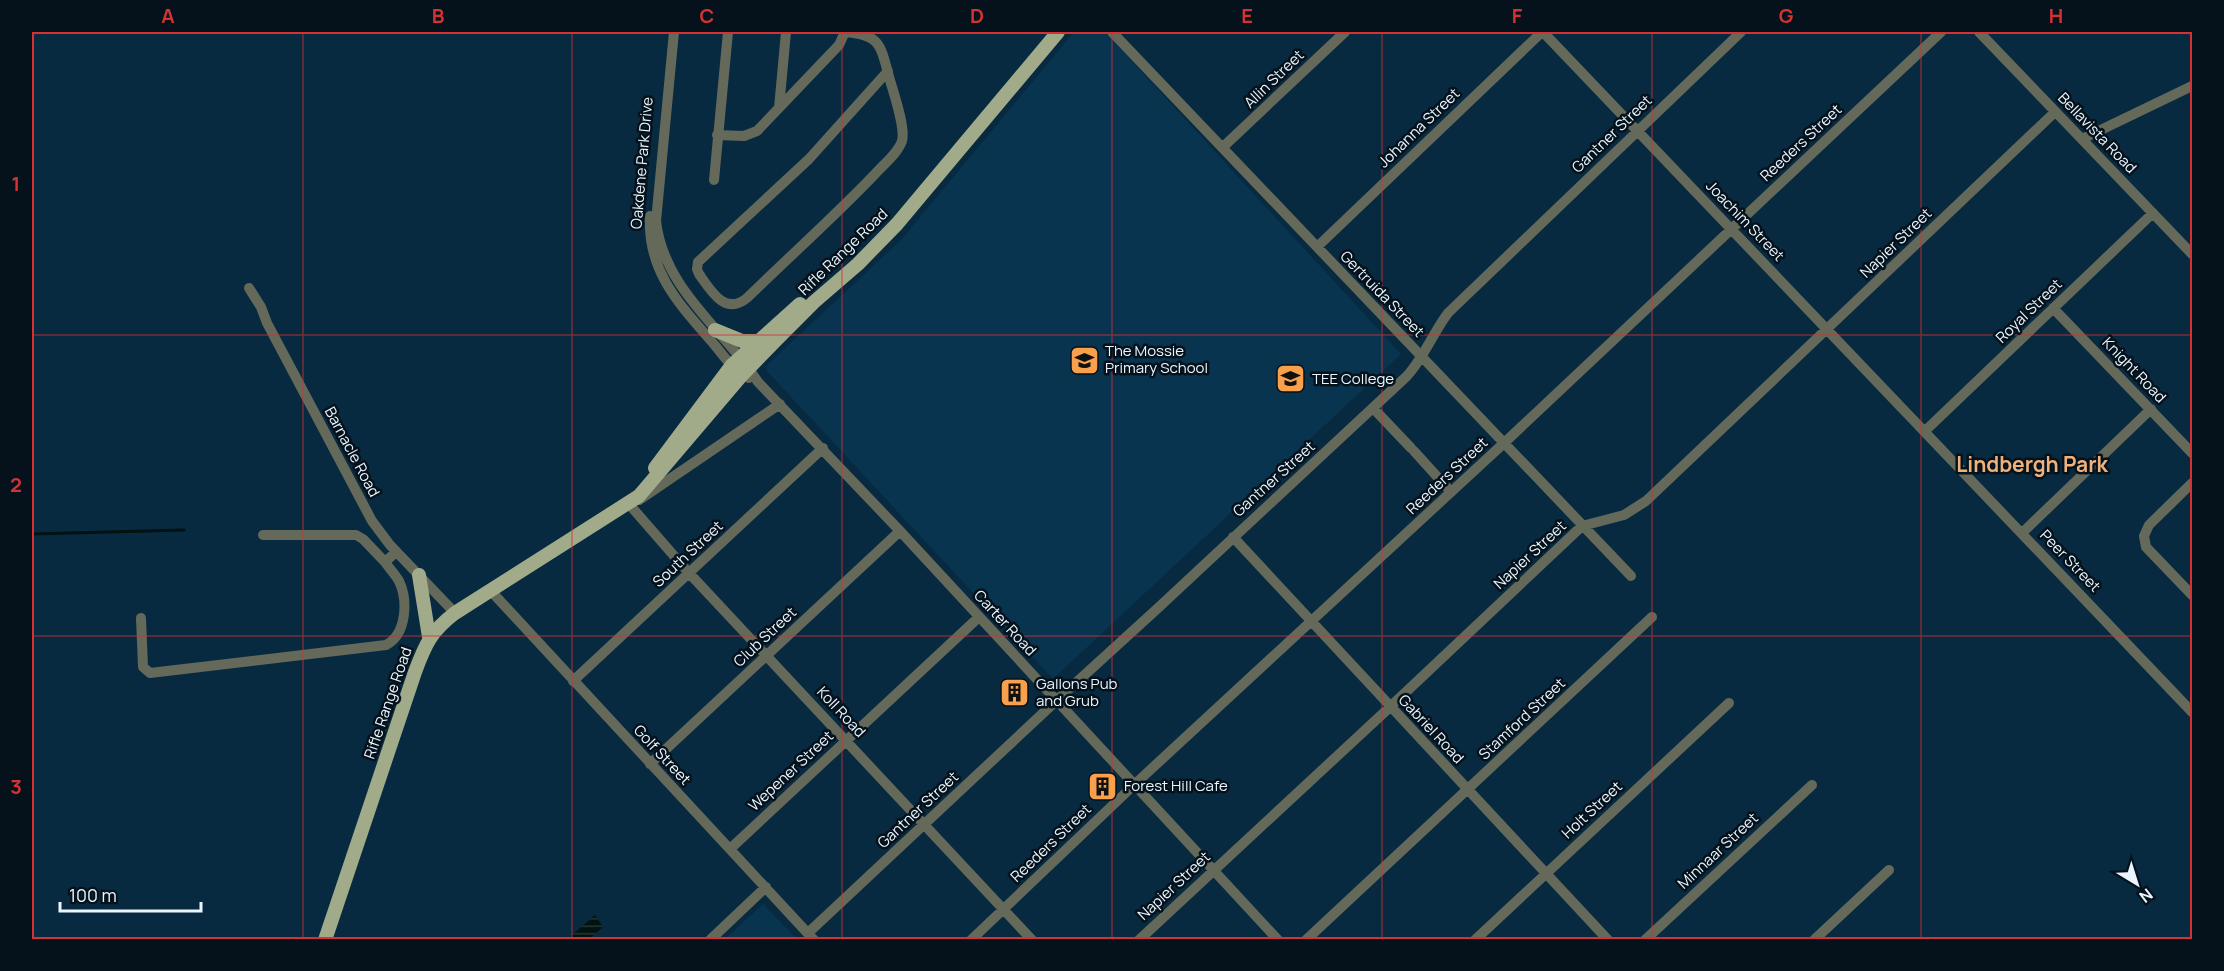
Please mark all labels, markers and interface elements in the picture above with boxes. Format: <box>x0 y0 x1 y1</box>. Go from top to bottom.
text: A <box>161 2 175 29</box>
text: B <box>432 2 445 29</box>
text: C <box>700 2 714 29</box>
text: D <box>970 2 984 29</box>
text: E <box>1241 2 1253 29</box>
text: F <box>1512 2 1523 29</box>
text: G <box>1779 2 1794 29</box>
text: H <box>2049 2 2063 29</box>
street label: Allin Street <box>1239 45 1308 113</box>
street label: Johanna Street <box>1373 83 1464 172</box>
street label: Bellavista Road <box>2053 88 2141 178</box>
street label: Gantner Street <box>1567 90 1656 177</box>
street label: Oakdene Park Drive <box>625 96 658 230</box>
street label: Reeders Street <box>1755 99 1846 186</box>
text: 1 <box>12 170 20 197</box>
street label: Joachim Street <box>1701 176 1789 266</box>
street label: Rifle Range Road <box>793 203 892 300</box>
street label: Napier Street <box>1855 203 1936 282</box>
street label: Gertruida Street <box>1336 246 1429 342</box>
street label: Royal Street <box>1991 274 2066 348</box>
street label: Knight Road <box>2098 332 2171 407</box>
place label: The Mossie Primary School <box>1105 340 1208 378</box>
school or university icon: The Mossie Primary School <box>1068 344 1100 376</box>
school or university icon: TEE College <box>1275 363 1307 395</box>
place label: TEE College <box>1312 368 1394 389</box>
street label: Barnacle Road <box>320 403 385 500</box>
street label: Reeders Street <box>1401 432 1492 519</box>
street label: Gantner Street <box>1228 436 1319 521</box>
district label: Lindbergh Park <box>1956 450 2109 478</box>
text: 2 <box>10 471 22 498</box>
street label: South Street <box>648 516 727 592</box>
street label: Napier Street <box>1489 516 1571 594</box>
street label: Peer Street <box>2035 525 2105 596</box>
street label: Carter Road <box>969 585 1041 660</box>
street label: Club Street <box>729 602 801 671</box>
street label: Rifle Range Road <box>359 644 417 762</box>
place label: Gallons Pub and Grub <box>1036 673 1118 711</box>
street label: Stamford Street <box>1474 673 1570 764</box>
building icon: Gallons Pub and Grub <box>999 677 1031 709</box>
street label: Koll Road <box>812 682 870 742</box>
street label: Gabriel Road <box>1394 689 1469 768</box>
street label: Golf Street <box>629 720 696 789</box>
street label: Wepener Street <box>744 726 838 816</box>
street label: Gantner Street <box>872 767 963 853</box>
building icon: Forest Hill Cafe <box>1087 770 1119 802</box>
text: 3 <box>10 773 22 800</box>
place label: Forest Hill Cafe <box>1124 775 1228 796</box>
street label: Holt Street <box>1557 776 1627 843</box>
street label: Reeders Street <box>1006 799 1096 887</box>
street label: Minnaar Street <box>1673 808 1763 893</box>
street label: Napier Street <box>1133 847 1215 925</box>
north arrow <box>2107 854 2167 914</box>
scale bar <box>60 875 201 913</box>
text: 100 m <box>69 883 117 907</box>
text: N <box>2135 884 2158 908</box>

